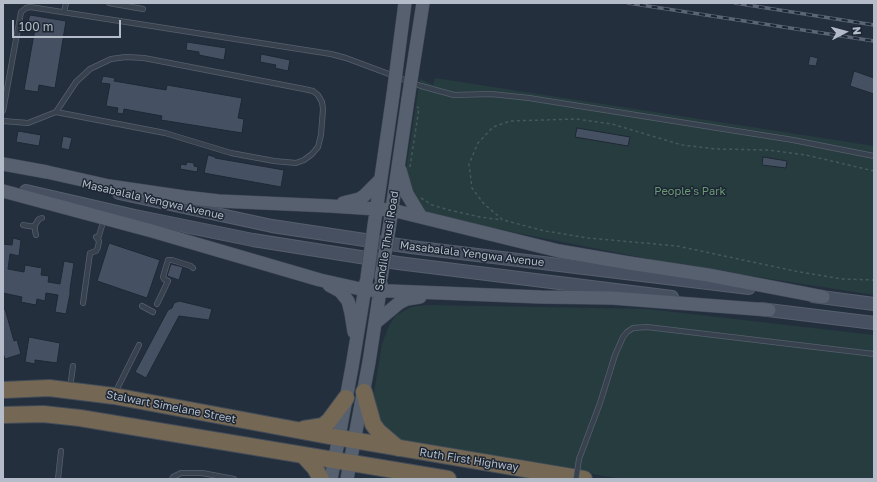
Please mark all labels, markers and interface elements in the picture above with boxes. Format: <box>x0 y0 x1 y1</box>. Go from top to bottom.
scale bar <box>14 12 123 38</box>
north arrow <box>825 12 865 52</box>
text: 100 m <box>19 19 53 34</box>
text: N <box>851 26 864 36</box>
street label: Masabalala Yengwa Avenue <box>81 177 225 223</box>
park label: People's Park <box>654 185 726 199</box>
street label: Sandile Thusi Road <box>373 190 401 292</box>
street label: Masabalala Yengwa Avenue <box>399 239 545 269</box>
street label: Stalwart Simelane Street <box>105 388 237 426</box>
street label: Ruth First Highway <box>419 446 519 474</box>

